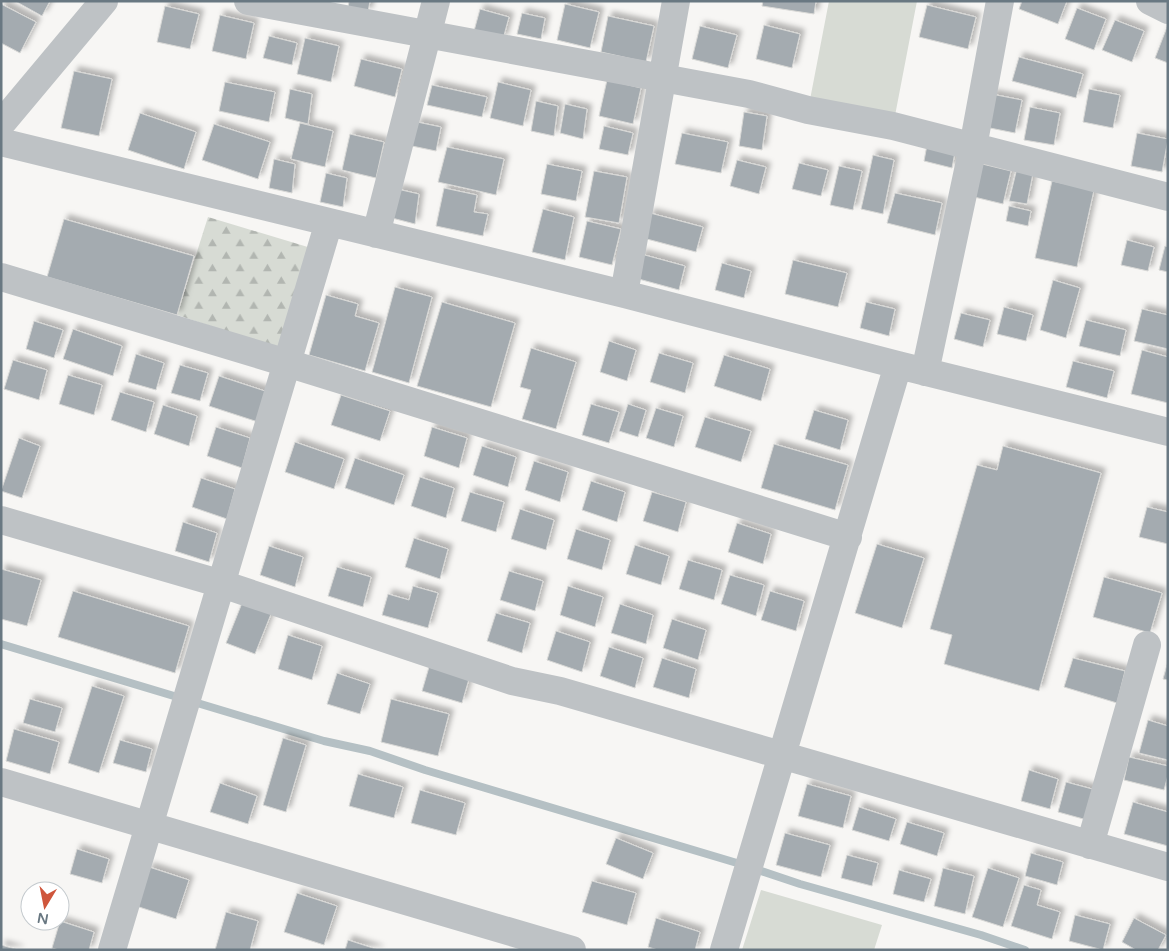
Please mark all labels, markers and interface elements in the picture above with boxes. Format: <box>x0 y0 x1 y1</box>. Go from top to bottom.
north arrow <box>20 881 70 931</box>
text: N <box>36 909 50 928</box>

